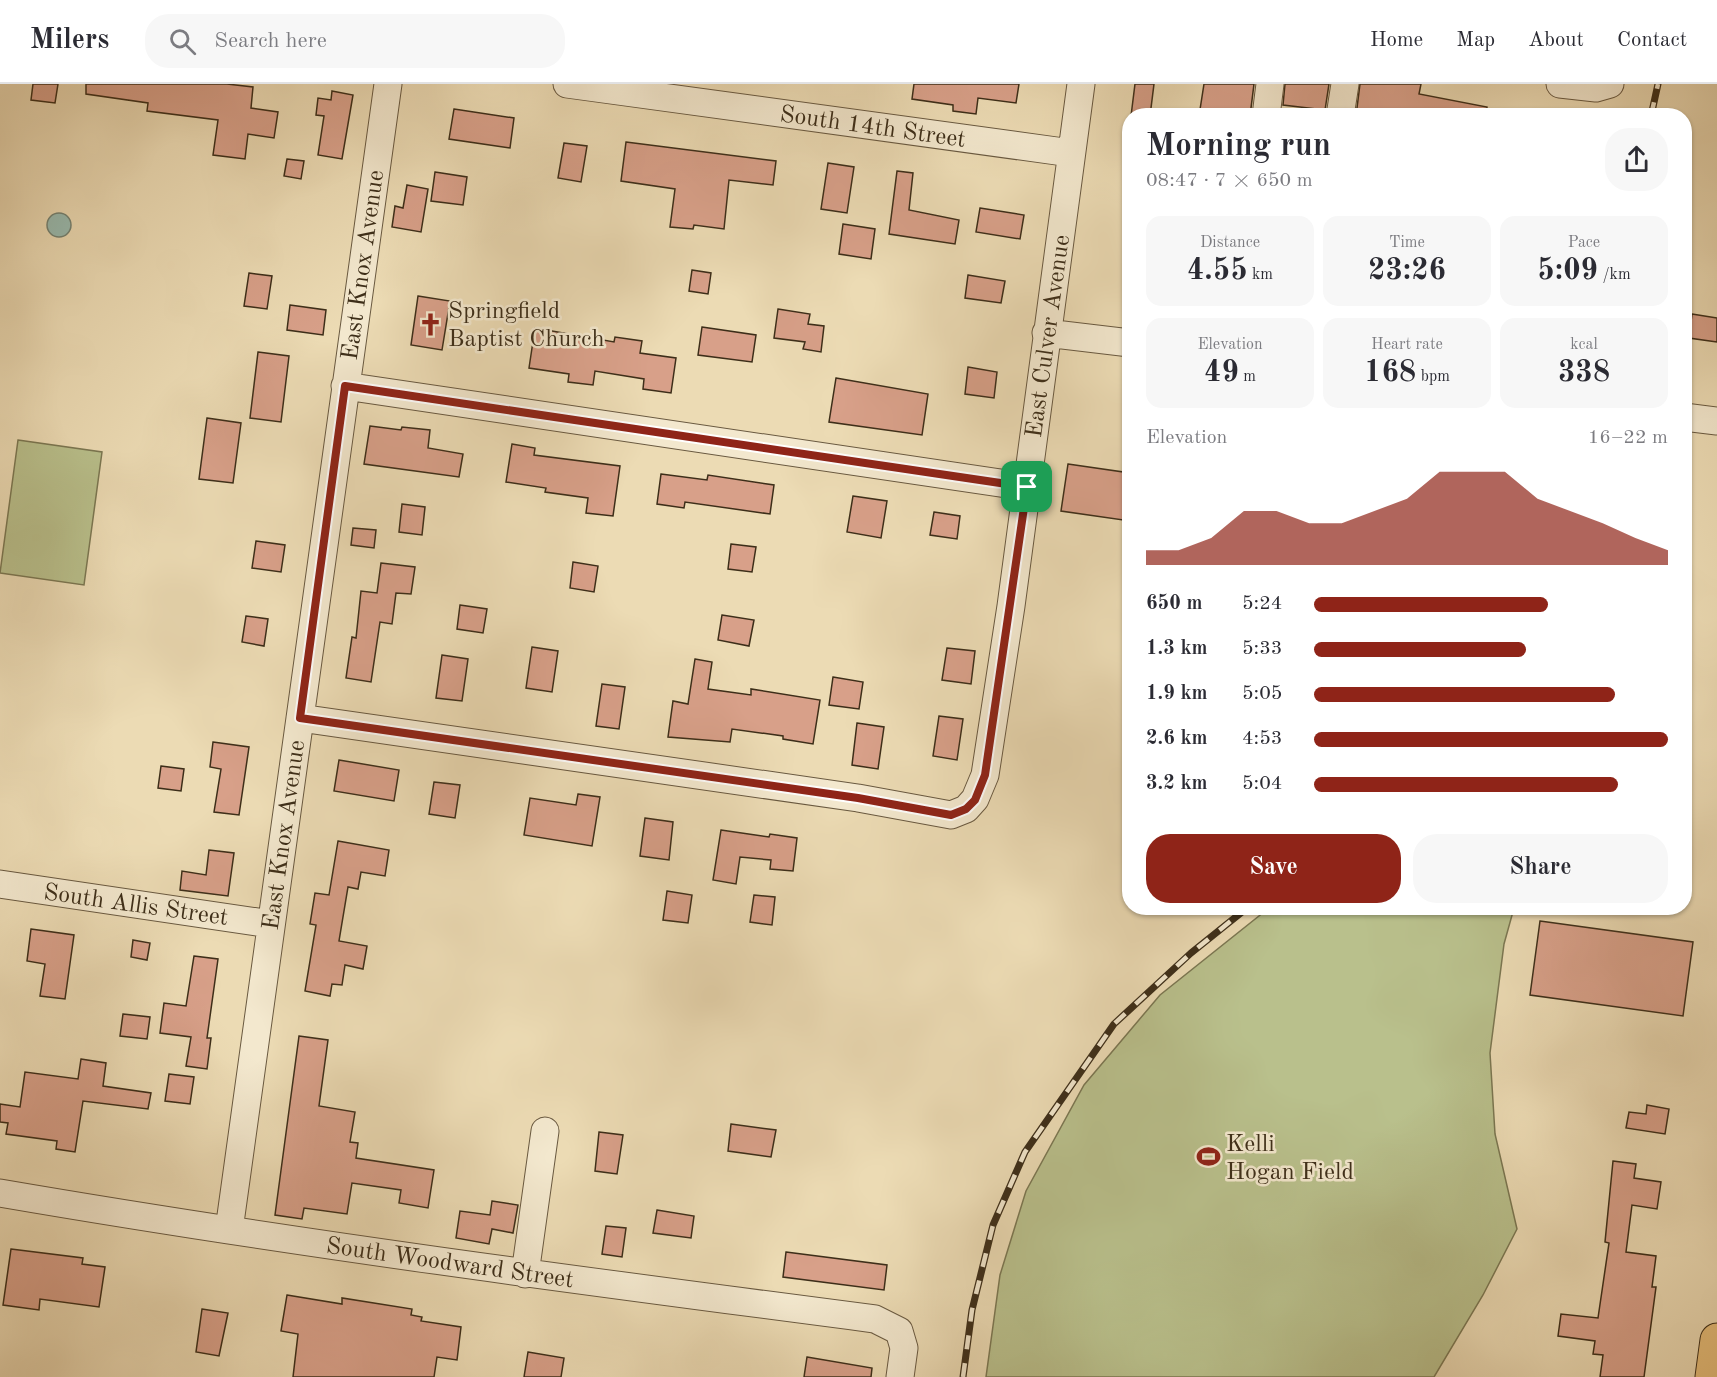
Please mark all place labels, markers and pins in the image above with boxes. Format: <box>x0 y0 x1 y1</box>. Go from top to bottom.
place label: Springfield Baptist Church <box>448 300 605 352</box>
church icon: Springfield Baptist Church <box>417 311 443 337</box>
pin <box>1001 461 1052 512</box>
place label: Kelli Hogan Field <box>1226 1133 1354 1185</box>
sports icon: Kelli Hogan Field <box>1195 1144 1221 1170</box>

